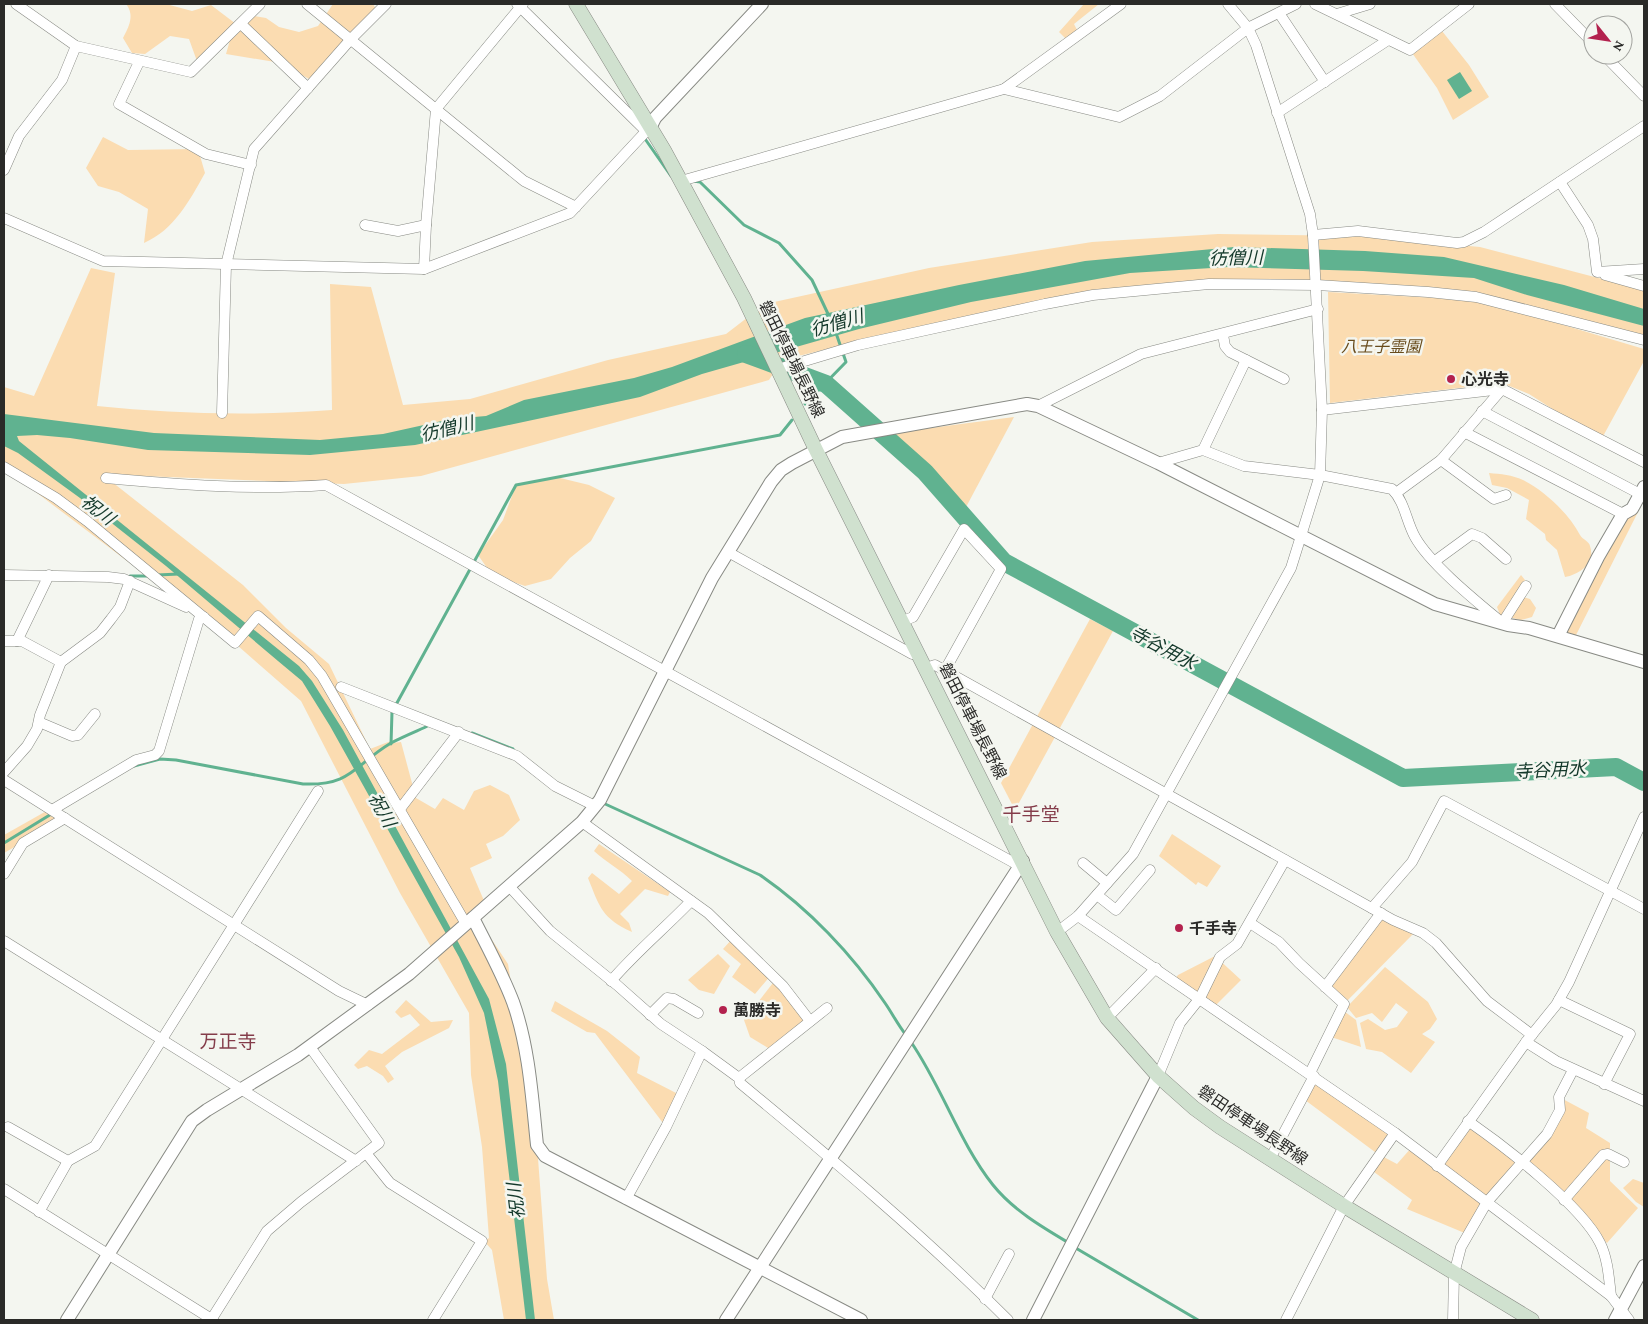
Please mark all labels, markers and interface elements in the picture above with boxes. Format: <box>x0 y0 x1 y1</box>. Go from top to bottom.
north arrow <box>1583 15 1633 65</box>
text: N <box>1610 38 1629 55</box>
water label: 彷僧川 <box>1209 247 1265 268</box>
street label: 磐田停車場長野線 <box>756 298 828 420</box>
water label: 彷僧川 <box>808 305 868 340</box>
park label: 八王子霊園 <box>1341 338 1423 355</box>
place label: 心光寺 <box>1461 371 1509 388</box>
marker: 心光寺 <box>1445 373 1457 385</box>
water label: 彷僧川 <box>418 412 478 445</box>
water label: 祝川 <box>78 491 120 530</box>
water label: 寺谷用水 <box>1127 622 1201 675</box>
street label: 磐田停車場長野線 <box>936 660 1010 782</box>
water label: 寺谷用水 <box>1514 758 1588 782</box>
water label: 祝川 <box>365 789 400 832</box>
district label: 千手堂 <box>1002 804 1060 825</box>
place label: 千手寺 <box>1189 920 1237 937</box>
marker: 千手寺 <box>1173 922 1185 934</box>
place label: 萬勝寺 <box>733 1002 781 1019</box>
marker: 萬勝寺 <box>717 1004 729 1016</box>
district label: 万正寺 <box>199 1031 257 1052</box>
street label: 磐田停車場長野線 <box>1195 1082 1311 1168</box>
water label: 祝川 <box>504 1180 528 1220</box>

